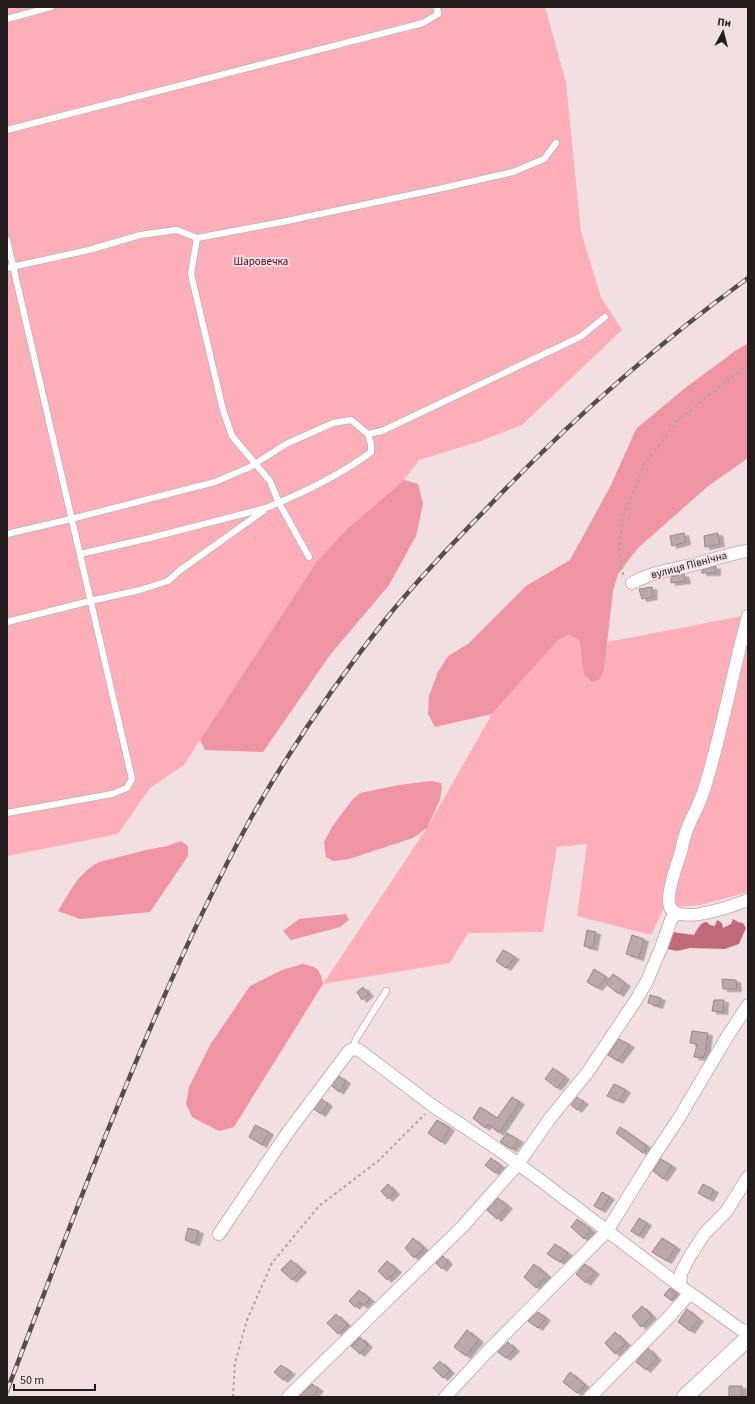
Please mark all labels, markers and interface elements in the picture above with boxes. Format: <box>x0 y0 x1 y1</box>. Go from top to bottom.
north arrow <box>703 12 743 52</box>
text: Пн <box>716 14 732 31</box>
park label: Шаровечка <box>234 254 288 269</box>
street label: вулиця Північна <box>649 548 729 582</box>
scale bar <box>14 1366 95 1392</box>
text: 50 m <box>20 1372 44 1389</box>

